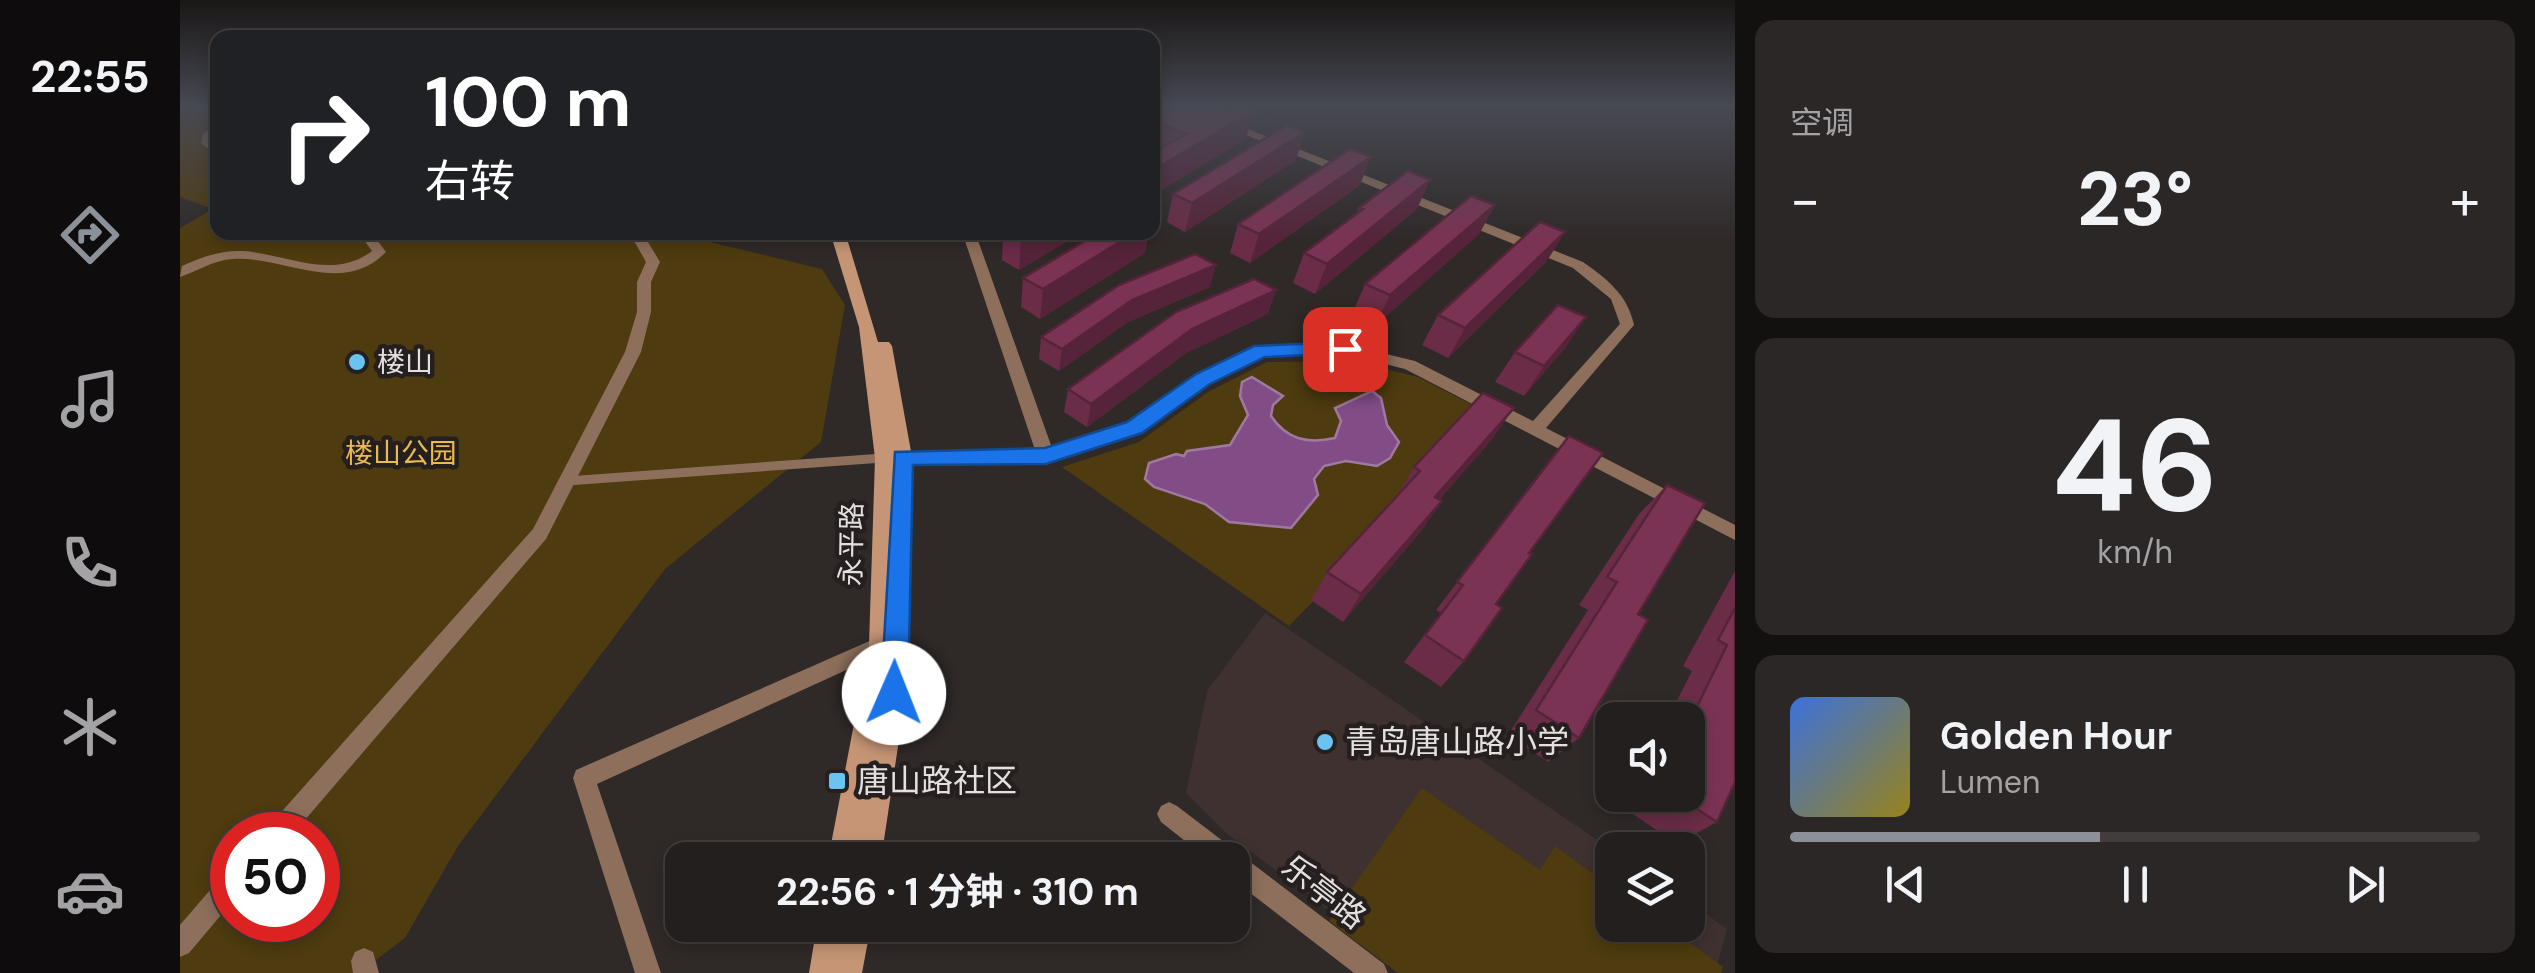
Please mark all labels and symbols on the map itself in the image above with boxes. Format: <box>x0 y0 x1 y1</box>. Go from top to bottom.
pin <box>1303 307 1388 392</box>
place label: 楼山 <box>377 344 433 381</box>
marker: 楼山 <box>346 351 368 373</box>
park label: 楼山公园 <box>345 435 457 472</box>
street label: 永平路 <box>832 502 871 586</box>
position arrow <box>842 641 946 745</box>
place label: 青岛唐山路小学 <box>1345 721 1569 763</box>
marker: 青岛唐山路小学 <box>1314 731 1336 753</box>
place label: 唐山路社区 <box>857 760 1017 802</box>
marker: 唐山路社区 <box>826 770 848 792</box>
speed limit sign: 50 <box>210 812 340 942</box>
street label: 乐亭路 <box>1273 846 1375 938</box>

